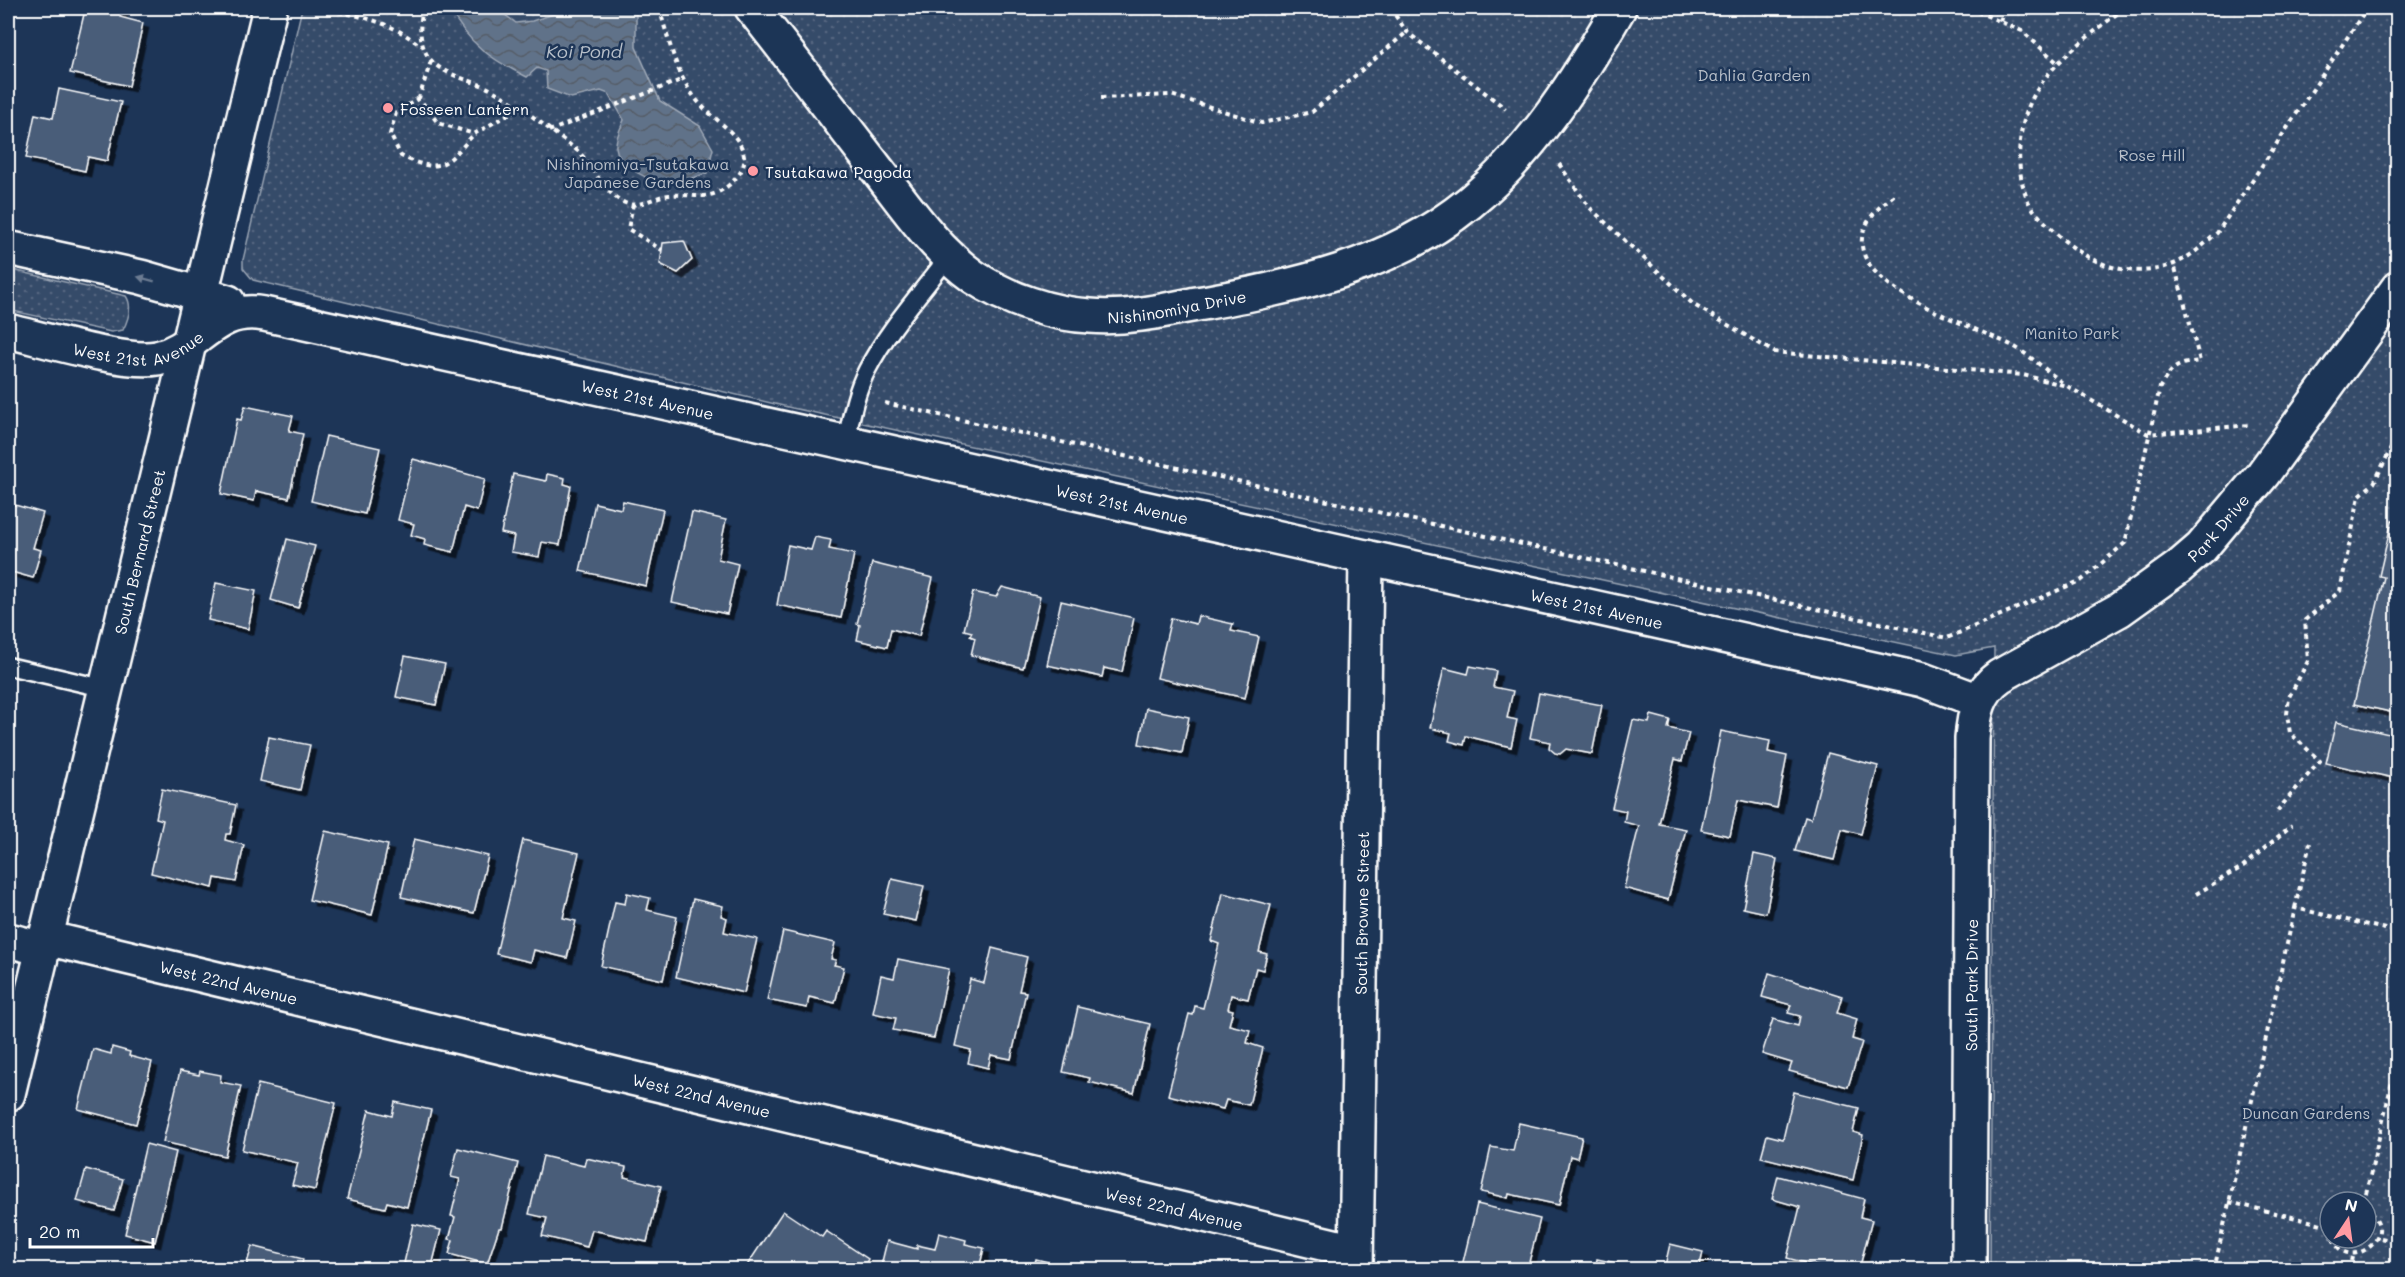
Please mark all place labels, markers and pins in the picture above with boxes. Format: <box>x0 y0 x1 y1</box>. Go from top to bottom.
place label: Fosseen Lantern <box>400 98 529 119</box>
marker: Fosseen Lantern <box>381 101 395 115</box>
place label: Tsutakawa Pagoda <box>765 161 912 182</box>
marker: Tsutakawa Pagoda <box>746 164 760 178</box>

